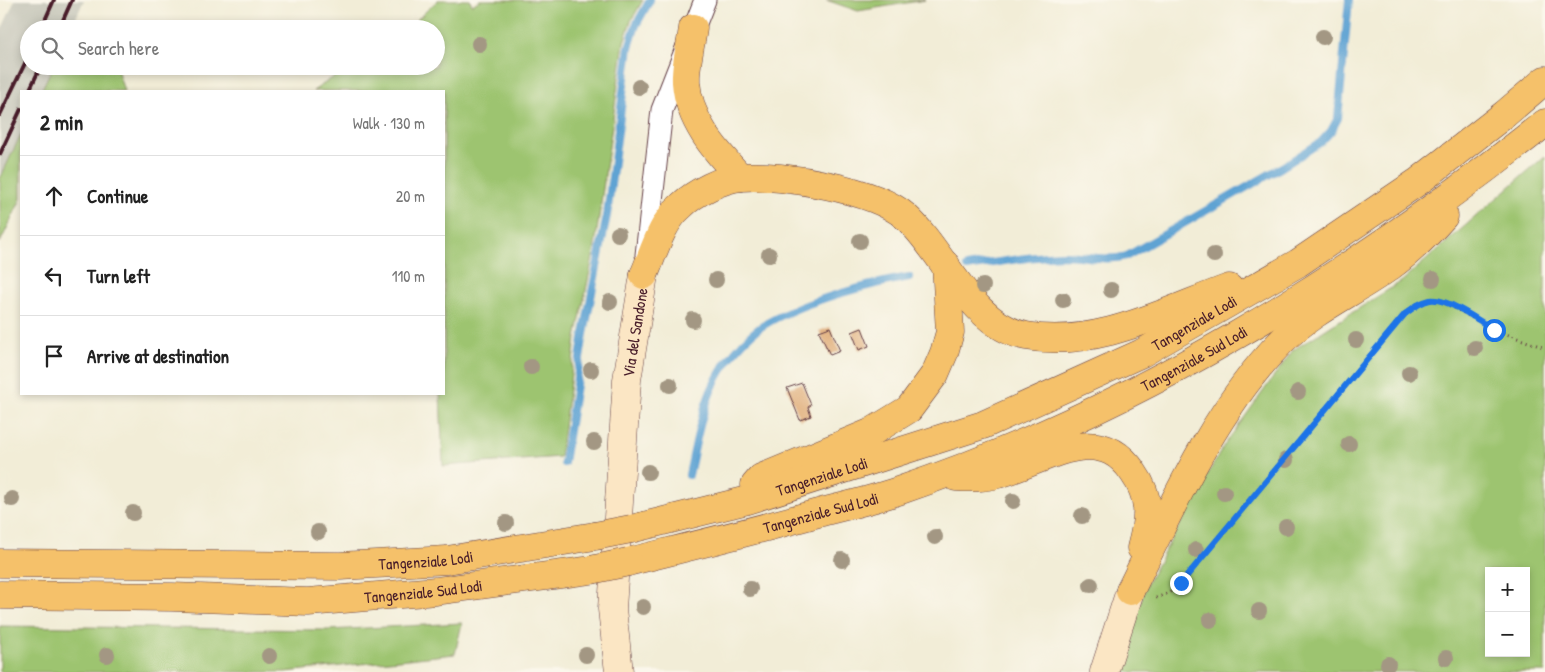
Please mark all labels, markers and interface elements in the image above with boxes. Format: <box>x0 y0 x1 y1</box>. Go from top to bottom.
search box <box>20 20 445 75</box>
icon: search <box>38 34 66 62</box>
text: Search here <box>78 35 159 61</box>
text: 2 min <box>40 108 83 137</box>
text: Walk · 130 m <box>353 112 425 134</box>
icon: ahead <box>40 182 68 210</box>
text: Continue <box>87 183 148 209</box>
text: 20 m <box>396 185 425 207</box>
icon: left <box>40 262 68 290</box>
text: Turn left <box>87 263 150 289</box>
text: 110 m <box>392 265 425 287</box>
street label: Via del Sandone <box>617 286 653 379</box>
street label: Tangenziale Lodi <box>1148 290 1241 356</box>
route start <box>1483 319 1506 342</box>
street label: Tangenziale Sud Lodi <box>1137 320 1251 397</box>
icon: arrive <box>40 342 68 370</box>
text: Arrive at destination <box>87 343 229 369</box>
street label: Tangenziale Lodi <box>773 451 870 501</box>
street label: Tangenziale Sud Lodi <box>761 487 881 539</box>
street label: Tangenziale Lodi <box>378 545 475 575</box>
map controls <box>1485 567 1530 657</box>
button: + <box>1485 567 1530 612</box>
route end <box>1170 572 1193 595</box>
street label: Tangenziale Sud Lodi <box>363 574 484 608</box>
button: − <box>1485 612 1530 657</box>

